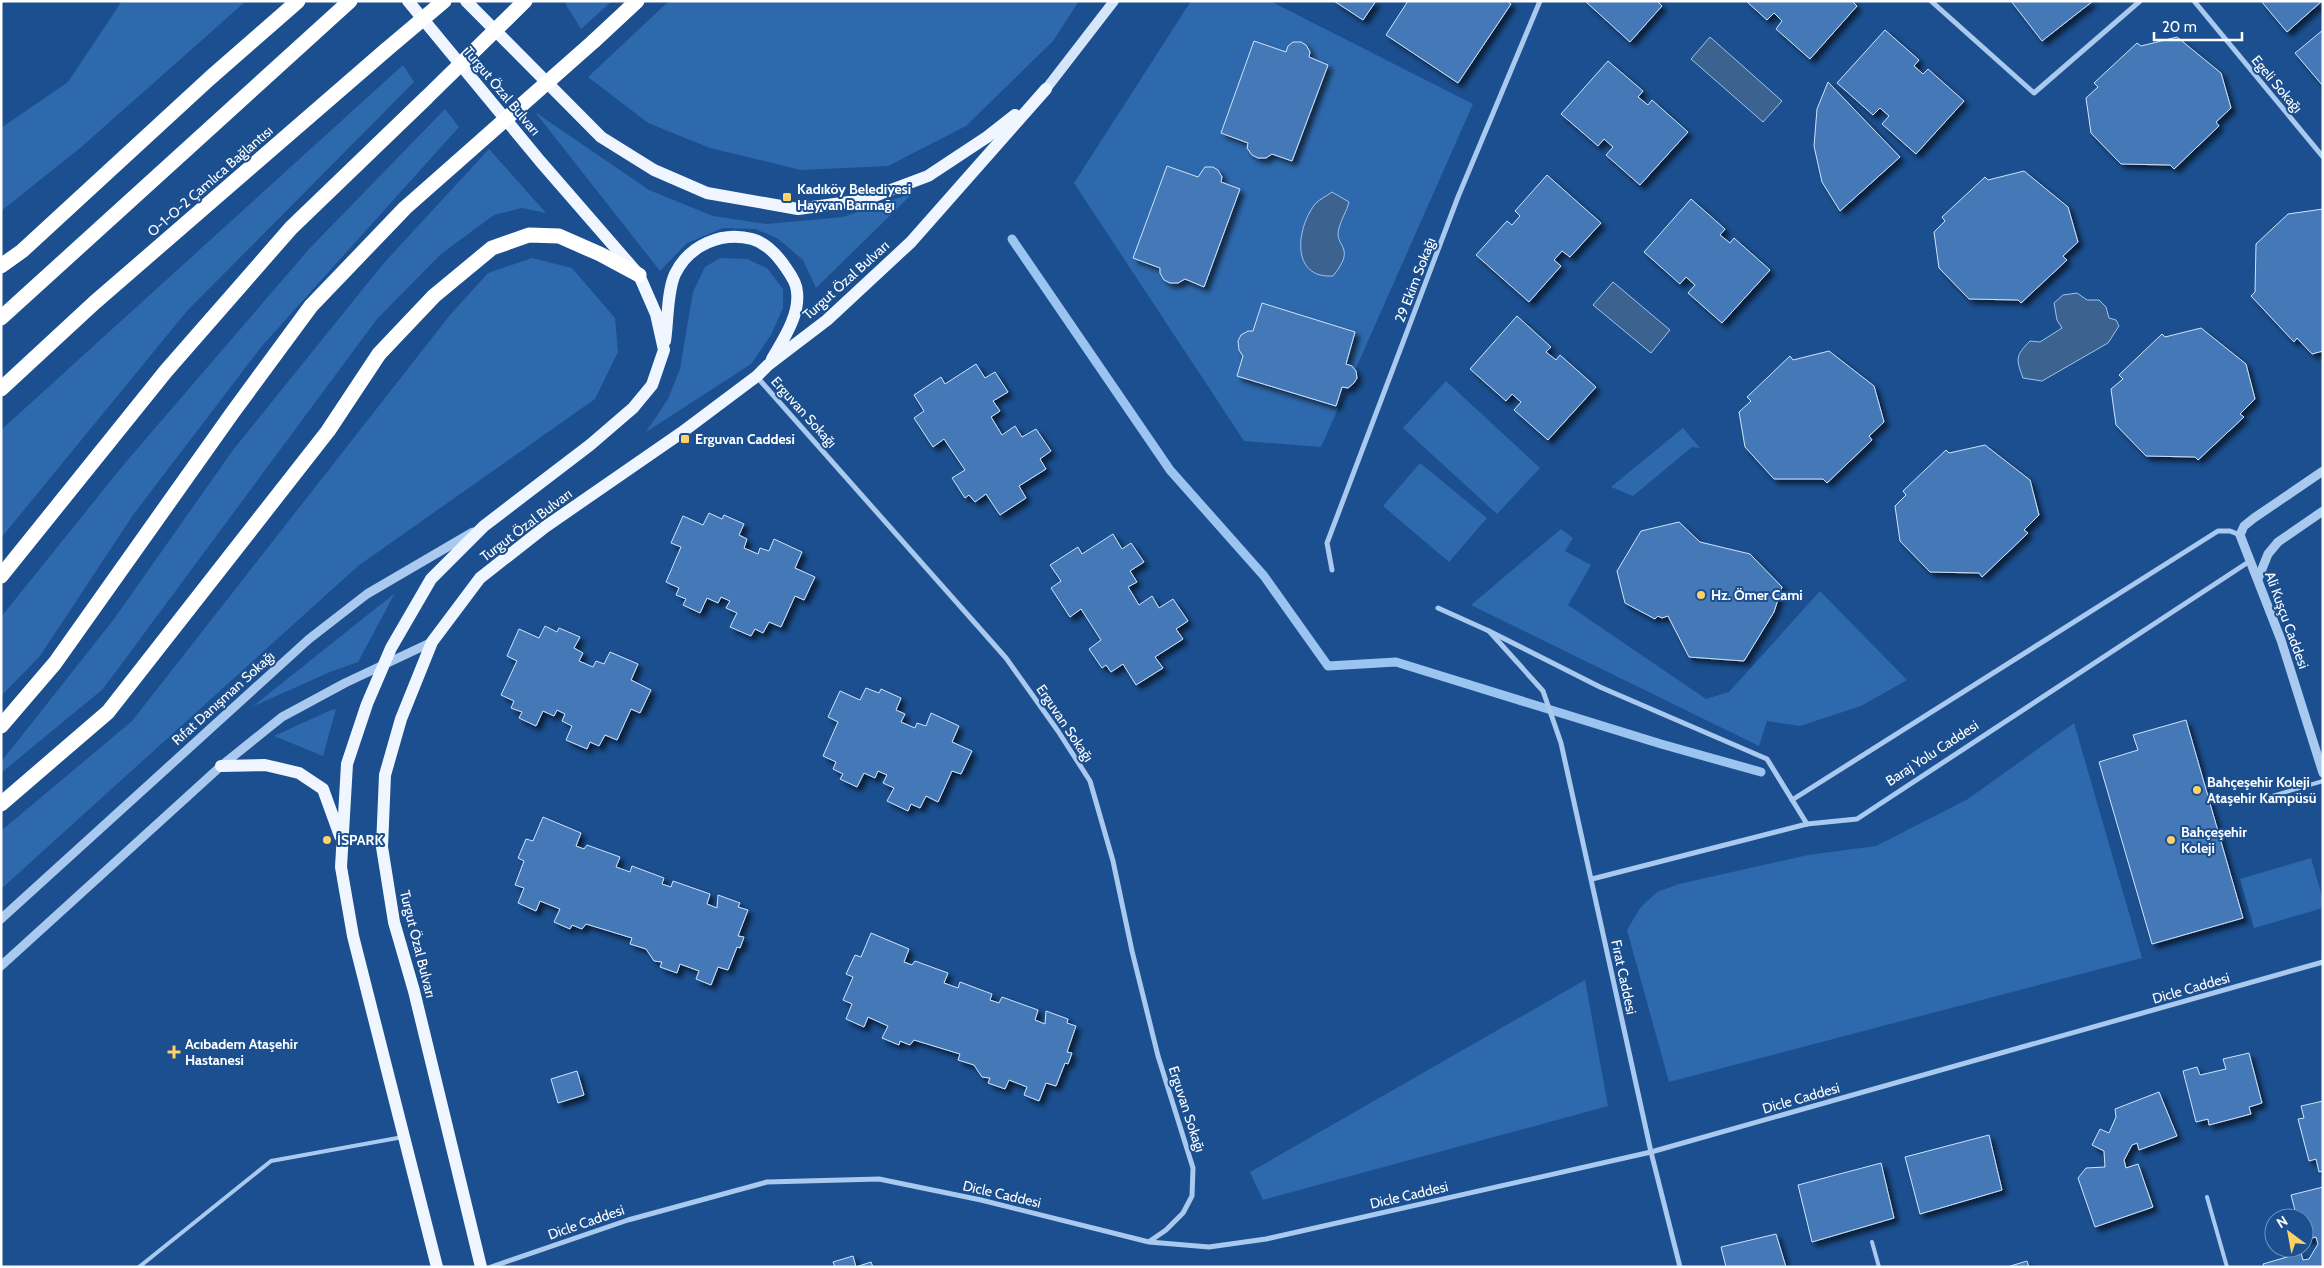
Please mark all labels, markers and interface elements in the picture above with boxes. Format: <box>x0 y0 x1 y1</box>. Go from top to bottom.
scale bar <box>2154 10 2242 42</box>
text: 20 m <box>2162 18 2197 36</box>
street label: Turgut Özal Bulvarı <box>460 43 544 139</box>
street label: Egeli Sokağı <box>2248 51 2306 117</box>
street label: O-1-O-2 Çamlıca Bağlantısı <box>144 122 276 240</box>
place label: Kadıköy Belediyesi Hayvan Barınağı <box>797 180 911 214</box>
marker: Kadıköy Belediyesi Hayvan Barınağı <box>781 191 793 203</box>
street label: 29 Ekim Sokağı <box>1391 235 1439 325</box>
street label: Turgut Özal Bulvarı <box>799 236 893 324</box>
street label: Erguvan Sokağı <box>767 373 841 451</box>
place label: Erguvan Caddesi <box>695 430 795 448</box>
marker: Erguvan Caddesi <box>679 433 691 445</box>
street label: Turgut Özal Bulvarı <box>477 485 575 565</box>
street label: Ali Kuşçu Caddesi <box>2261 569 2313 671</box>
place label: Hz. Ömer Cami <box>1711 586 1803 604</box>
marker: Hz. Ömer Cami <box>1695 589 1707 601</box>
street label: Rıfat Danışman Sokağı <box>168 647 278 749</box>
street label: Erguvan Sokağı <box>1033 681 1098 765</box>
street label: Baraj Yolu Caddesi <box>1882 716 1982 790</box>
place label: Bahçeşehir Koleji Ataşehir Kampüsü <box>2207 773 2316 807</box>
marker: Bahçeşehir Koleji Ataşehir Kampüsü <box>2191 784 2203 796</box>
place label: Bahçeşehir Koleji <box>2181 823 2247 857</box>
place label: İSPARK <box>337 831 383 849</box>
marker: İSPARK <box>321 834 333 846</box>
marker: Bahçeşehir Koleji <box>2165 834 2177 846</box>
street label: Turgut Özal Bulvarı <box>396 888 440 1000</box>
street label: Fırat Caddesi <box>1607 938 1641 1016</box>
street label: Dicle Caddesi <box>2150 968 2232 1008</box>
place label: Acıbadem Ataşehir Hastanesi <box>185 1035 298 1069</box>
marker: Acıbadem Ataşehir Hastanesi <box>167 1045 181 1059</box>
street label: Erguvan Sokağı <box>1165 1064 1209 1154</box>
street label: Dicle Caddesi <box>1760 1078 1842 1118</box>
street label: Dicle Caddesi <box>961 1176 1043 1212</box>
street label: Dicle Caddesi <box>1368 1177 1450 1213</box>
street label: Dicle Caddesi <box>545 1200 627 1243</box>
north arrow <box>2264 1208 2314 1258</box>
text: N <box>2273 1212 2291 1232</box>

